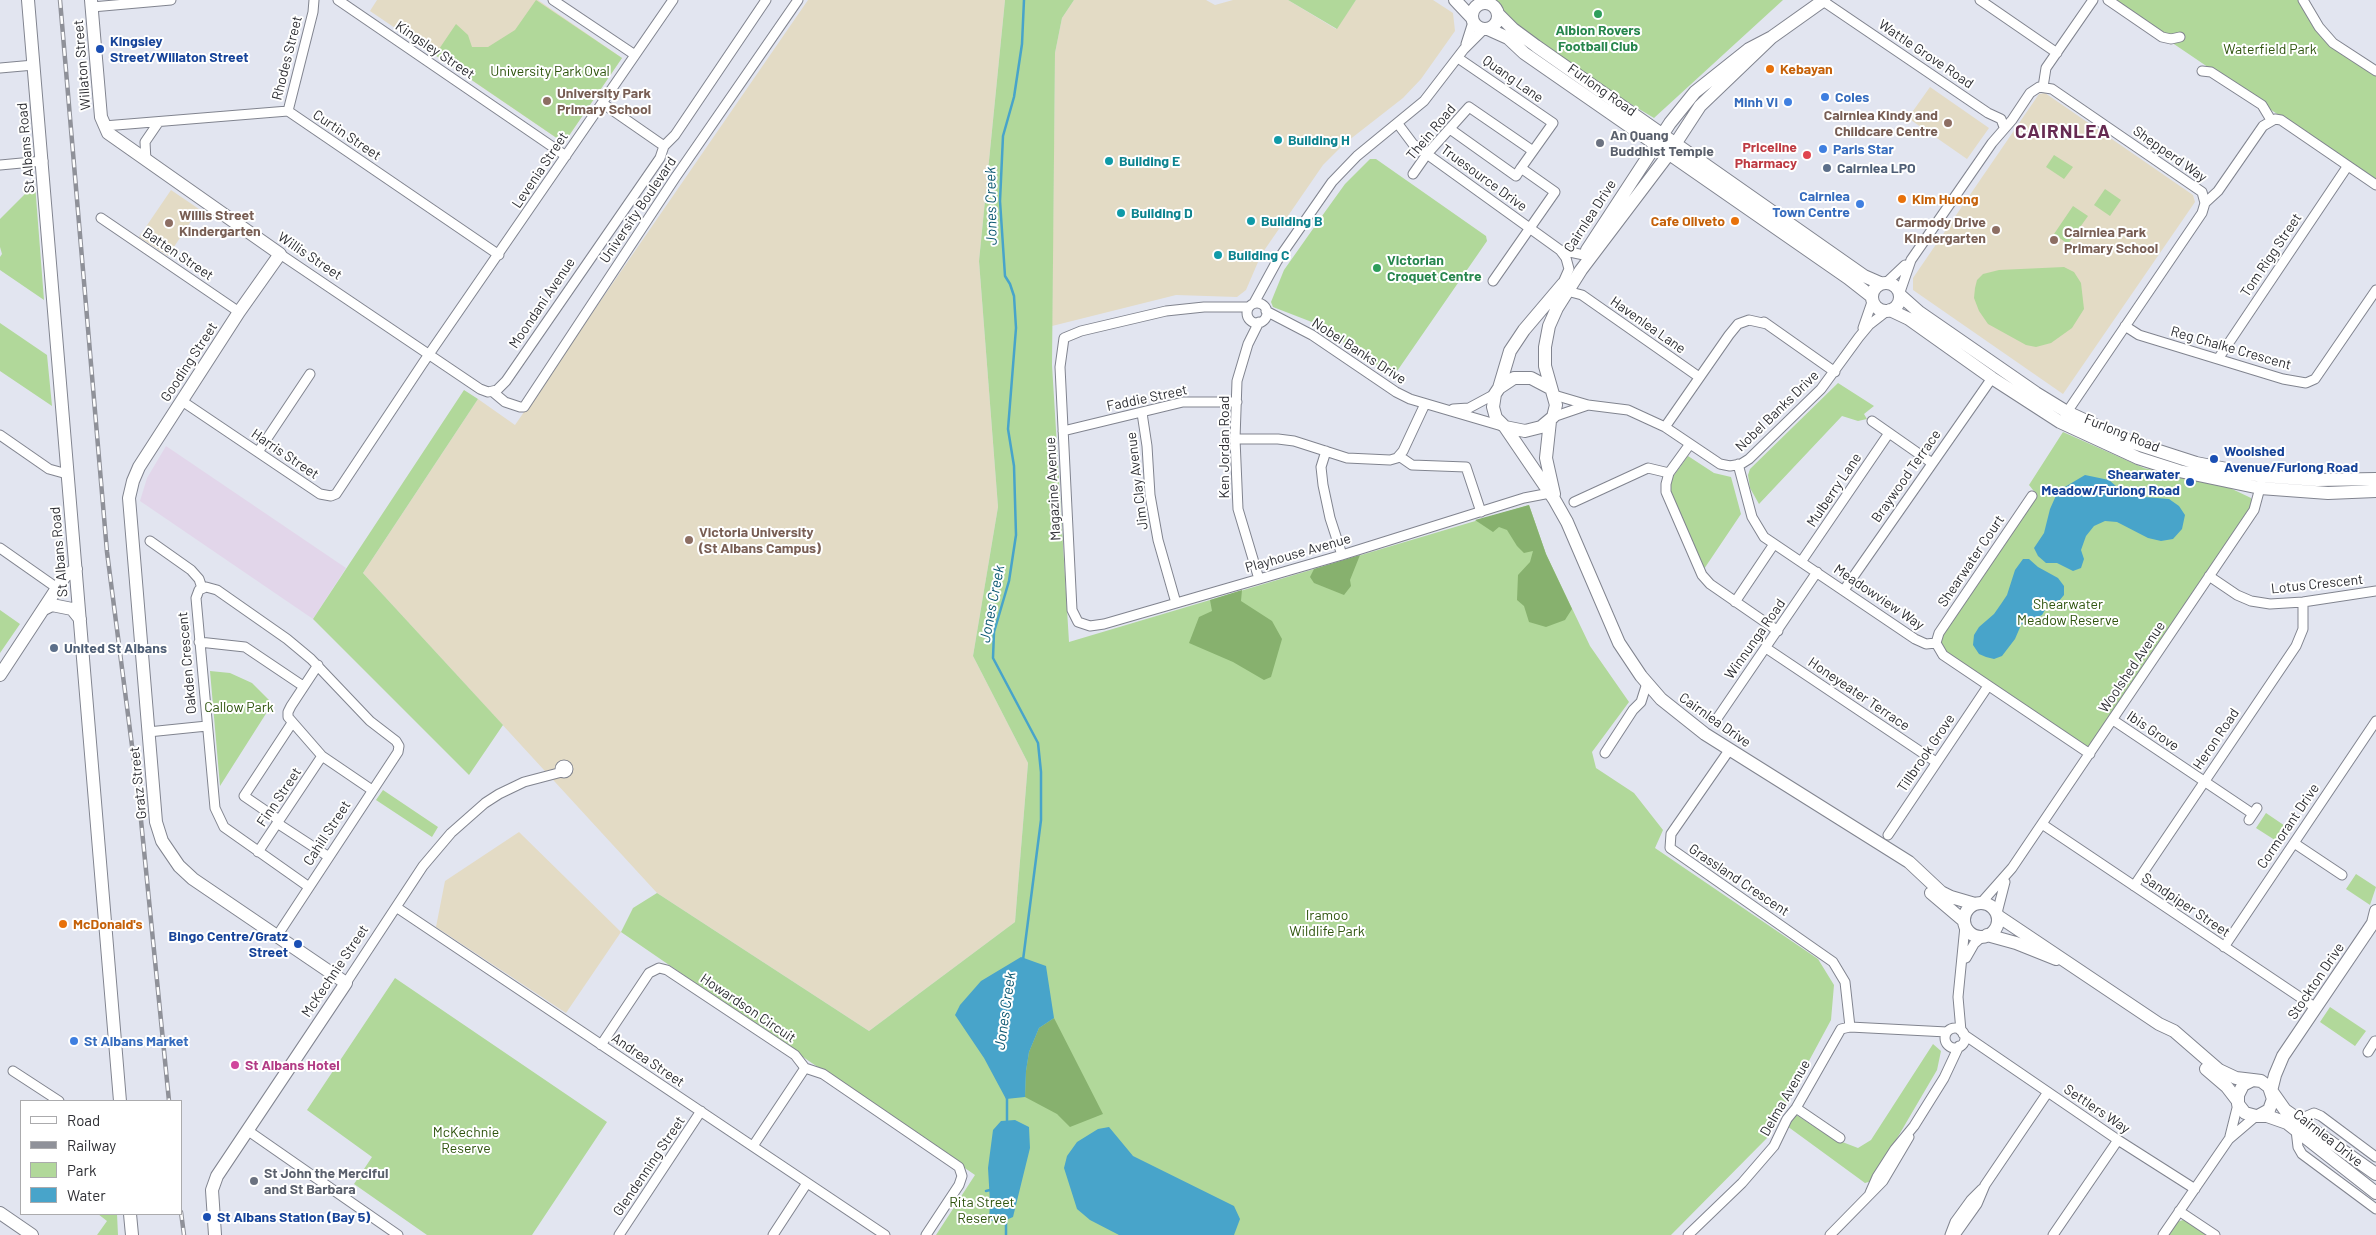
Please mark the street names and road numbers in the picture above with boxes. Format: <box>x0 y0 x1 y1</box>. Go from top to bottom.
street label: Rhodes Street <box>268 14 306 102</box>
street label: Wattle Grove Road <box>1875 16 1977 92</box>
street label: Kingsley Street <box>392 17 478 83</box>
street label: Willaton Street <box>70 19 94 111</box>
street label: Quang Lane <box>1479 52 1547 106</box>
street label: Furlong Road <box>1564 60 1640 120</box>
street label: Thein Road <box>1403 101 1459 163</box>
street label: St Albans Road <box>14 102 38 194</box>
street label: Curtin Street <box>310 106 384 164</box>
street label: Shepperd Way <box>2130 122 2210 186</box>
street label: Levenia Street <box>508 129 572 211</box>
street label: Truesource Drive <box>1438 141 1530 215</box>
street label: University Boulevard <box>596 154 680 266</box>
street label: Cairnlea Drive <box>1560 176 1620 256</box>
street label: Tom Rigg Street <box>2237 210 2305 300</box>
street label: Batten Street <box>139 224 217 284</box>
street label: Willis Street <box>275 228 345 284</box>
street label: Moondani Avenue <box>505 254 579 352</box>
street label: Havenlea Lane <box>1607 293 1689 357</box>
street label: Nobel Banks Drive <box>1309 314 1409 388</box>
street label: Gooding Street <box>157 319 221 405</box>
street label: Reg Chalke Crescent <box>2169 323 2293 373</box>
street label: Nobel Banks Drive <box>1732 367 1822 455</box>
street label: Faddie Street <box>1105 381 1189 415</box>
street label: Ken Jordan Road <box>1216 396 1232 498</box>
street label: Furlong Road <box>2082 410 2162 456</box>
street label: Harris Street <box>248 425 322 483</box>
street label: Braywood Terrace <box>1868 426 1944 526</box>
street label: Jim Clay Avenue <box>1123 431 1151 531</box>
street label: Magazine Avenue <box>1042 437 1064 541</box>
street label: Mulberry Lane <box>1803 450 1865 530</box>
street label: St Albans Road <box>47 506 71 598</box>
street label: Shearwater Court <box>1934 512 2008 610</box>
street label: Playhouse Avenue <box>1243 530 1353 576</box>
street label: Meadowview Way <box>1831 561 1927 633</box>
street label: Lotus Crescent <box>2270 571 2364 597</box>
street label: Winnunga Road <box>1721 596 1789 682</box>
street label: Oakden Crescent <box>174 611 200 715</box>
street label: Woolshed Avenue <box>2095 618 2169 716</box>
street label: Honeyeater Terrace <box>1805 654 1913 734</box>
street label: Cairnlea Drive <box>1676 689 1754 751</box>
street label: Heron Road <box>2189 705 2243 773</box>
street label: Ibis Grove <box>2124 707 2182 755</box>
street label: Tillbrook Grove <box>1894 711 1958 795</box>
street label: Gratz Street <box>126 746 150 820</box>
street label: Finn Street <box>253 764 305 830</box>
street label: Cormorant Drive <box>2253 780 2323 872</box>
street label: Cahill Street <box>300 797 354 869</box>
street label: Grassland Crescent <box>1686 840 1792 920</box>
street label: Sandpiper Street <box>2139 869 2233 941</box>
street label: McKechnie Street <box>298 922 372 1020</box>
street label: Stockton Drive <box>2284 939 2348 1023</box>
street label: Howardson Circuit <box>697 970 799 1046</box>
street label: Andrea Street <box>608 1029 688 1091</box>
street label: Delma Avenue <box>1756 1057 1814 1139</box>
street label: Settlers Way <box>2061 1081 2133 1137</box>
street label: Cairnlea Drive <box>2290 1106 2366 1170</box>
street label: Glendenning Street <box>609 1113 689 1219</box>

